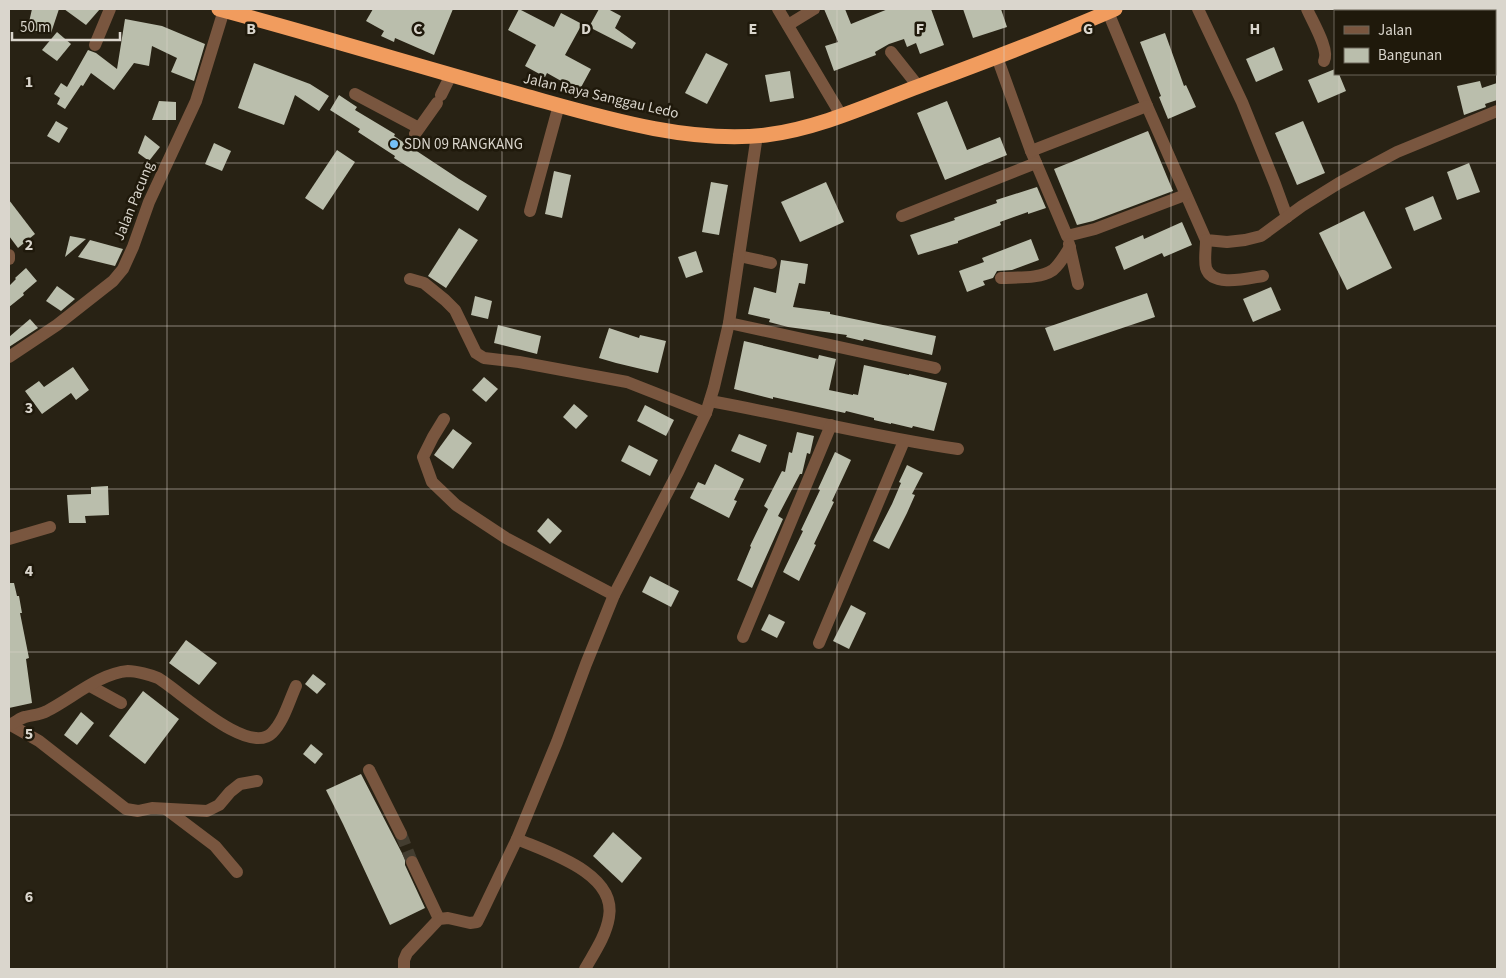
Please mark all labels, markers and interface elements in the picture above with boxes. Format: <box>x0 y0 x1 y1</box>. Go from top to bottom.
scale bar <box>12 10 120 42</box>
legend <box>1334 10 1496 75</box>
text: 50 m <box>20 17 50 38</box>
text: B <box>246 18 256 40</box>
text: C <box>413 18 423 40</box>
text: D <box>581 18 591 40</box>
text: E <box>749 18 757 40</box>
text: F <box>916 18 924 40</box>
text: G <box>1083 18 1093 40</box>
text: H <box>1250 18 1260 40</box>
text: Jalan <box>1378 20 1412 41</box>
text: Bangunan <box>1378 45 1442 66</box>
street label: Jalan Raya Sanggau Ledo <box>521 68 681 124</box>
text: 1 <box>25 71 33 93</box>
place label: SDN 09 RANGKANG <box>404 134 523 155</box>
marker: SDN 09 RANGKANG <box>388 138 400 150</box>
street label: Jalan Pacung <box>109 158 160 244</box>
text: 2 <box>25 234 33 256</box>
text: 3 <box>25 397 33 419</box>
text: 4 <box>25 560 34 582</box>
text: 5 <box>25 723 33 745</box>
text: 6 <box>25 886 33 908</box>

